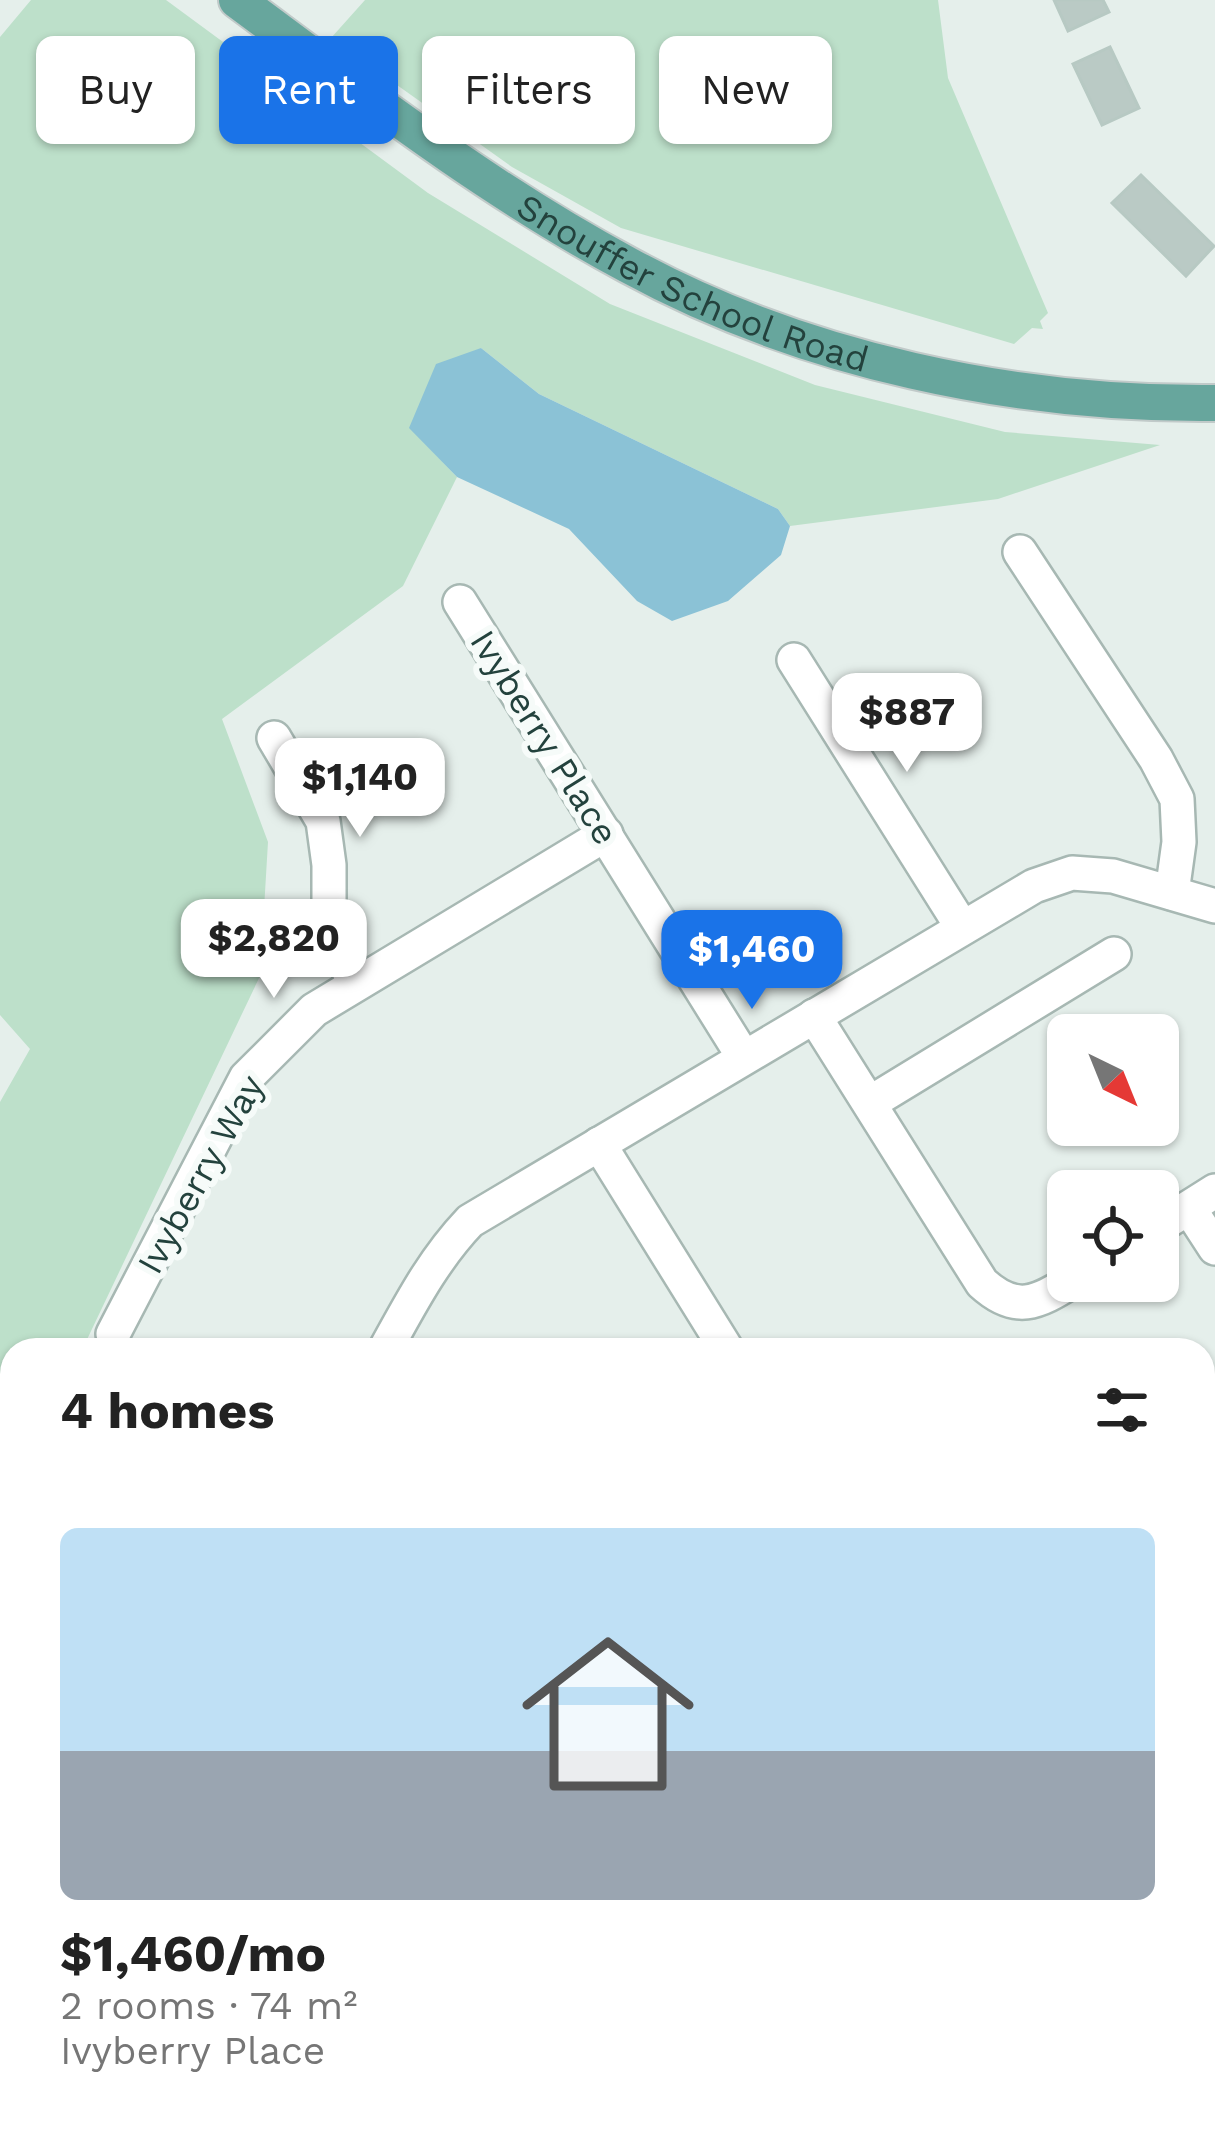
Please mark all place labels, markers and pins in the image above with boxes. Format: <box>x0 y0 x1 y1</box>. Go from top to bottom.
pin: $887 <box>836 673 978 775</box>
pin: $1,140 <box>262 738 458 840</box>
pin: $2,820 <box>176 899 372 1001</box>
pin: $1,460 <box>654 910 850 1012</box>

